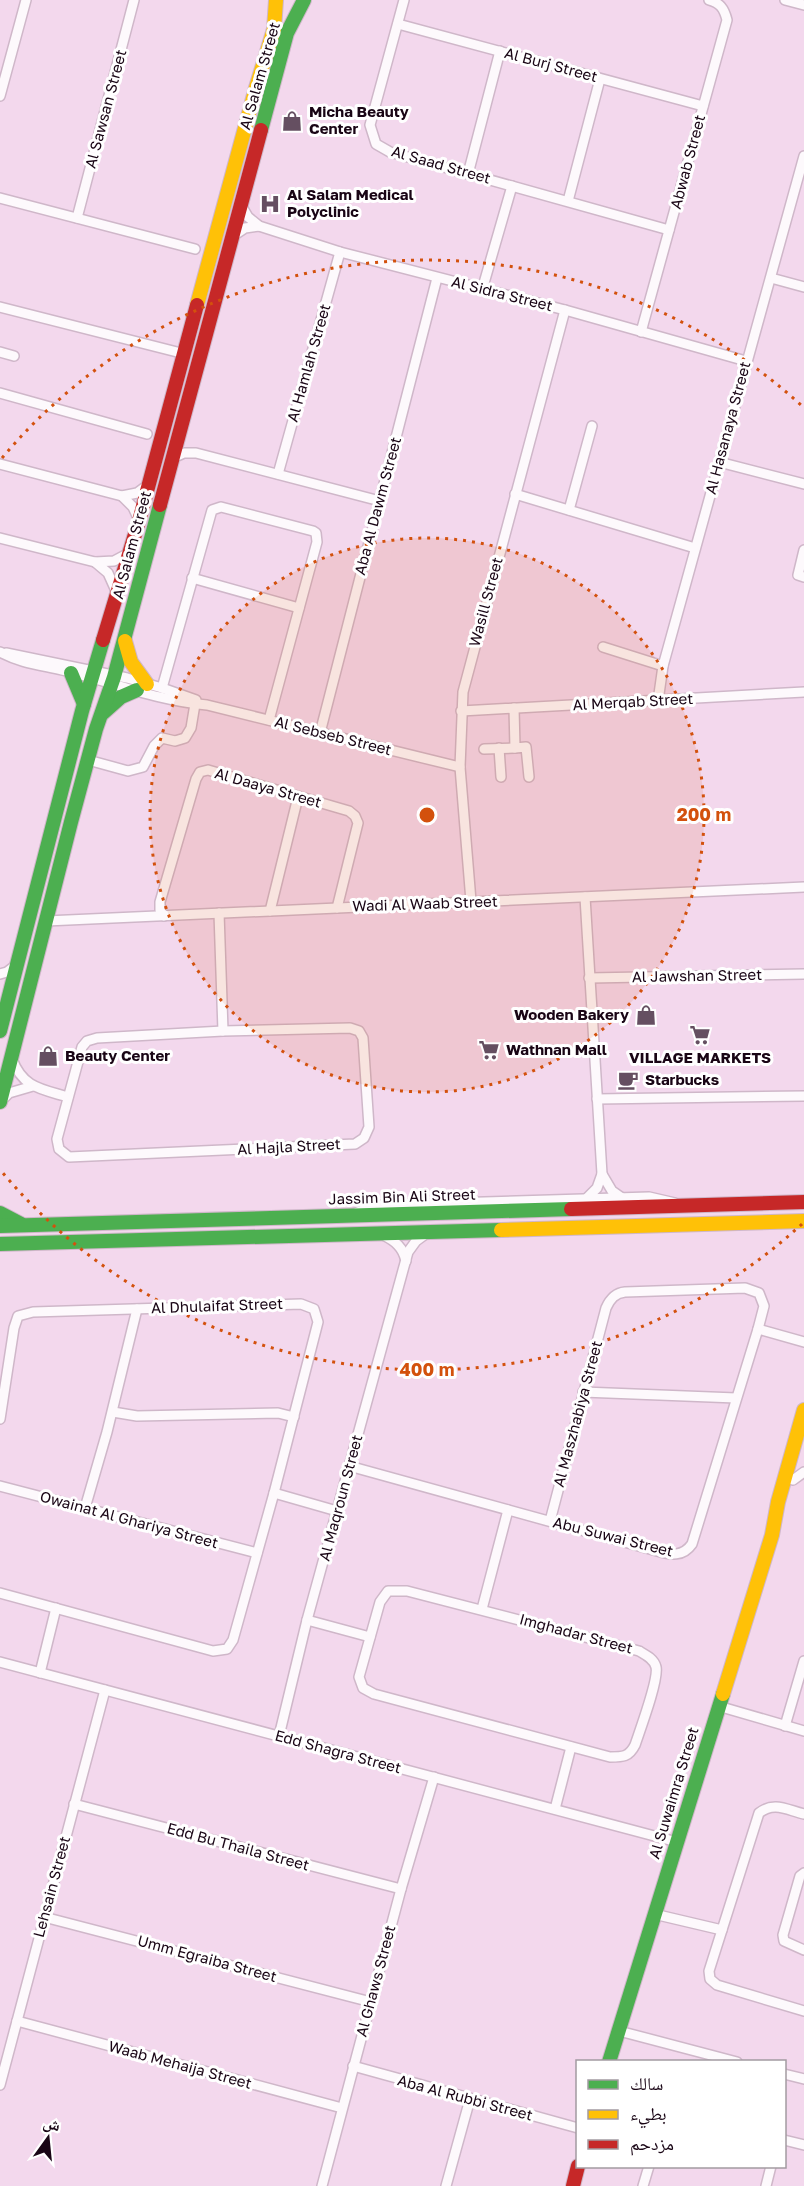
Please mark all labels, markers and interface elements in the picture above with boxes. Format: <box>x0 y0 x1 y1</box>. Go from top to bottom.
street label: Al Salam Street <box>235 20 283 132</box>
street label: Al Burj Street <box>503 43 600 85</box>
street label: Al Sawsan Street <box>81 47 130 170</box>
place label: Micha Beauty Center <box>309 102 409 137</box>
shop icon: Micha Beauty Center <box>280 109 304 133</box>
street label: Abwab Street <box>666 113 708 211</box>
street label: Al Saad Street <box>390 141 493 187</box>
place label: Al Salam Medical Polyclinic <box>287 185 414 220</box>
hospital icon: Al Salam Medical Polyclinic <box>258 192 282 216</box>
street label: Al Sidra Street <box>450 272 555 314</box>
street label: Al Hamlah Street <box>283 302 334 424</box>
street label: Al Hasanaya Street <box>701 359 753 496</box>
street label: Aba Al Dawm Street <box>350 435 404 577</box>
street label: Al Salam Street <box>108 489 154 601</box>
street label: Wasill Street <box>464 555 506 649</box>
street label: Al Merqab Street <box>572 689 694 713</box>
street label: Al Sebseb Street <box>273 712 394 758</box>
street label: Al Daaya Street <box>213 763 324 811</box>
text: 200 m <box>677 803 731 825</box>
centre of rings <box>417 805 437 825</box>
street label: Wadi Al Waab Street <box>352 891 498 915</box>
street label: Al Jawshan Street <box>632 965 762 985</box>
shop icon: Wooden Bakery <box>634 1003 658 1027</box>
place label: Wooden Bakery <box>514 1005 629 1023</box>
supermarket icon: VILLAGE MARKETS <box>688 1023 712 1047</box>
supermarket icon: Wathnan Mall <box>477 1038 501 1062</box>
place label: Wathnan Mall <box>506 1040 607 1058</box>
shop icon: Beauty Center <box>36 1044 60 1068</box>
place label: Beauty Center <box>65 1046 170 1064</box>
place label: VILLAGE MARKETS <box>629 1048 771 1066</box>
cafe icon: Starbucks <box>616 1068 640 1092</box>
place label: Starbucks <box>645 1070 719 1088</box>
street label: Al Hajla Street <box>237 1134 341 1158</box>
street label: Jassim Bin Ali Street <box>328 1184 476 1208</box>
street label: Al Dhulaifat Street <box>151 1294 283 1316</box>
street label: Al Maszhabiya Street <box>549 1339 605 1489</box>
text: 400 m <box>400 1358 454 1380</box>
street label: Al Maqroun Street <box>315 1433 366 1563</box>
street label: Owainat Al Ghariya Street <box>38 1487 220 1552</box>
street label: Abu Suwai Street <box>551 1512 675 1560</box>
street label: Imghadar Street <box>518 1609 635 1657</box>
street label: Al Suwaimra Street <box>644 1725 702 1861</box>
street label: Edd Shagra Street <box>273 1726 403 1777</box>
street label: Edd Bu Thaila Street <box>165 1818 311 1874</box>
street label: Lehsain Street <box>29 1834 73 1939</box>
street label: Al Ghaws Street <box>351 1923 399 2038</box>
street label: Umm Egraiba Street <box>136 1931 279 1985</box>
street label: Waab Mehaija Street <box>107 2036 254 2092</box>
legend <box>576 2060 786 2168</box>
street label: Aba Al Rubbi Street <box>396 2070 535 2124</box>
text: سالك <box>630 2072 663 2094</box>
text: بطيء <box>630 2102 667 2129</box>
north arrow <box>18 2108 78 2168</box>
text: ش <box>41 2112 63 2135</box>
text: مزدحم <box>630 2132 674 2156</box>

